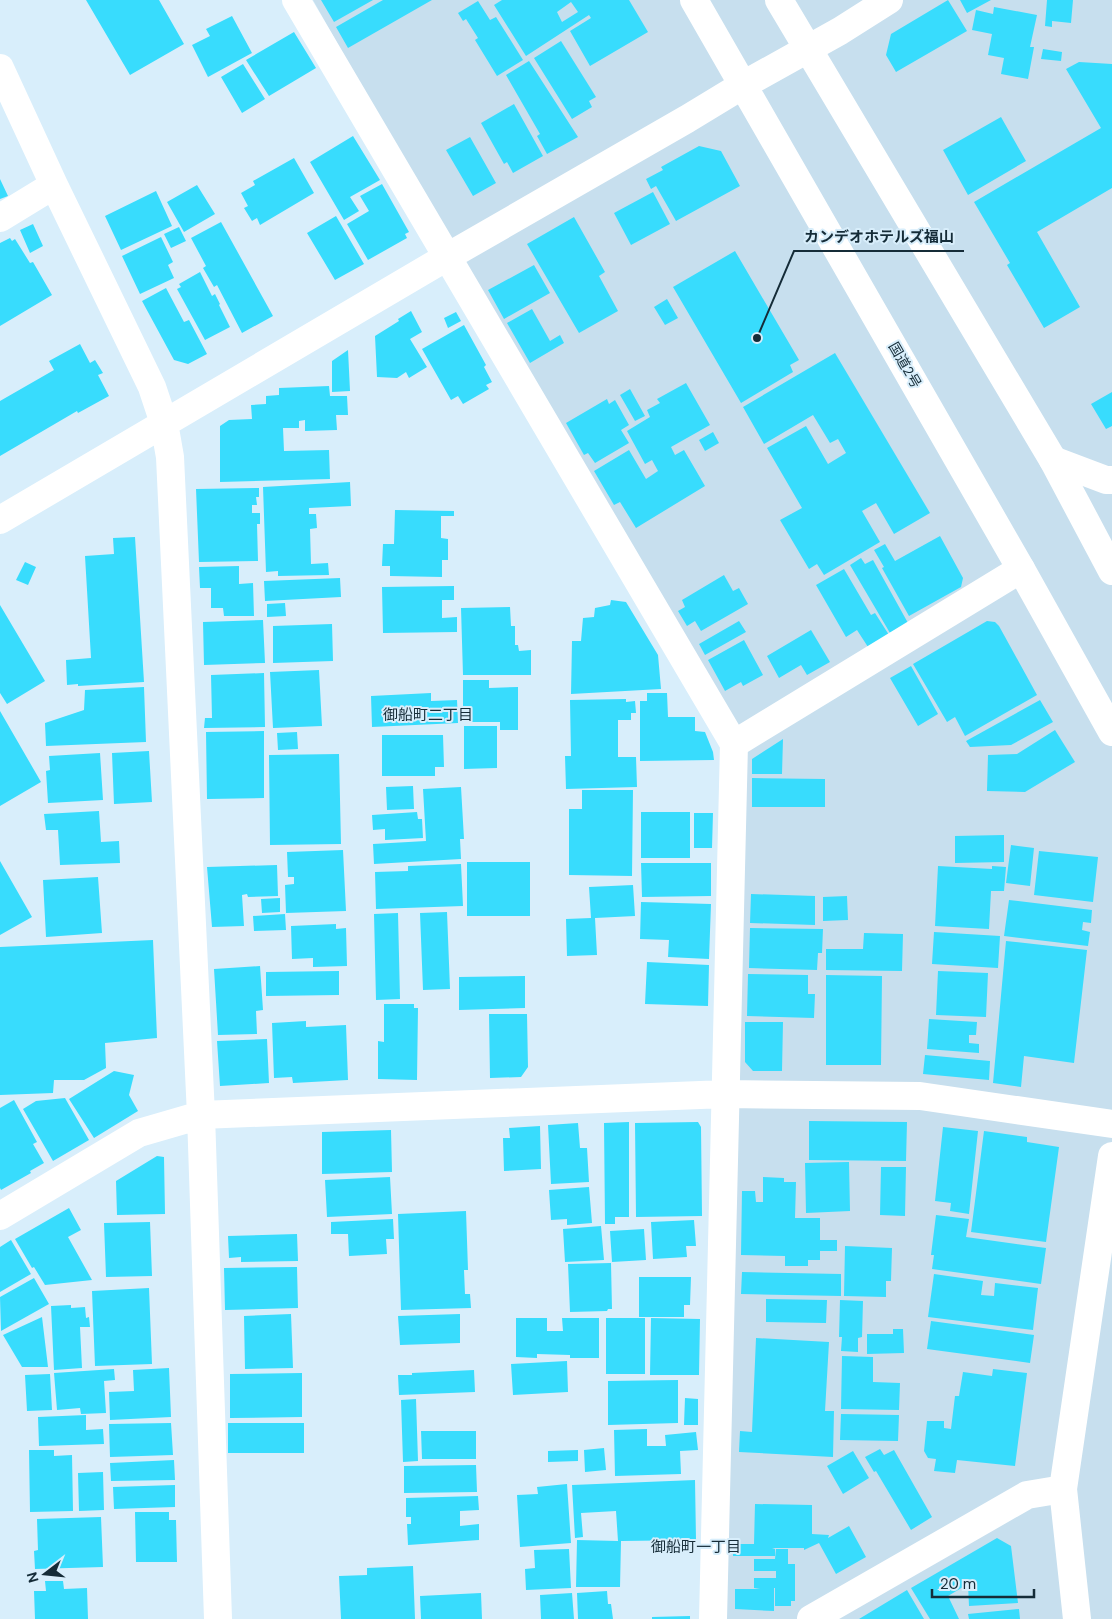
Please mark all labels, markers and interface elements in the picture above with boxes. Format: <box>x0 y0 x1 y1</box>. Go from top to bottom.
callout: カンデオホテルズ福山 <box>794 221 964 251</box>
text: カンデオホテルズ福山 <box>804 227 954 247</box>
street label: 国道2号 <box>885 339 925 391</box>
district label: 御船町二丁目 <box>383 705 473 725</box>
district label: 御船町一丁目 <box>651 1537 741 1557</box>
north arrow <box>20 1549 70 1599</box>
scale bar <box>932 1566 1034 1598</box>
text: N <box>22 1570 43 1585</box>
text: 20 m <box>940 1574 976 1594</box>

